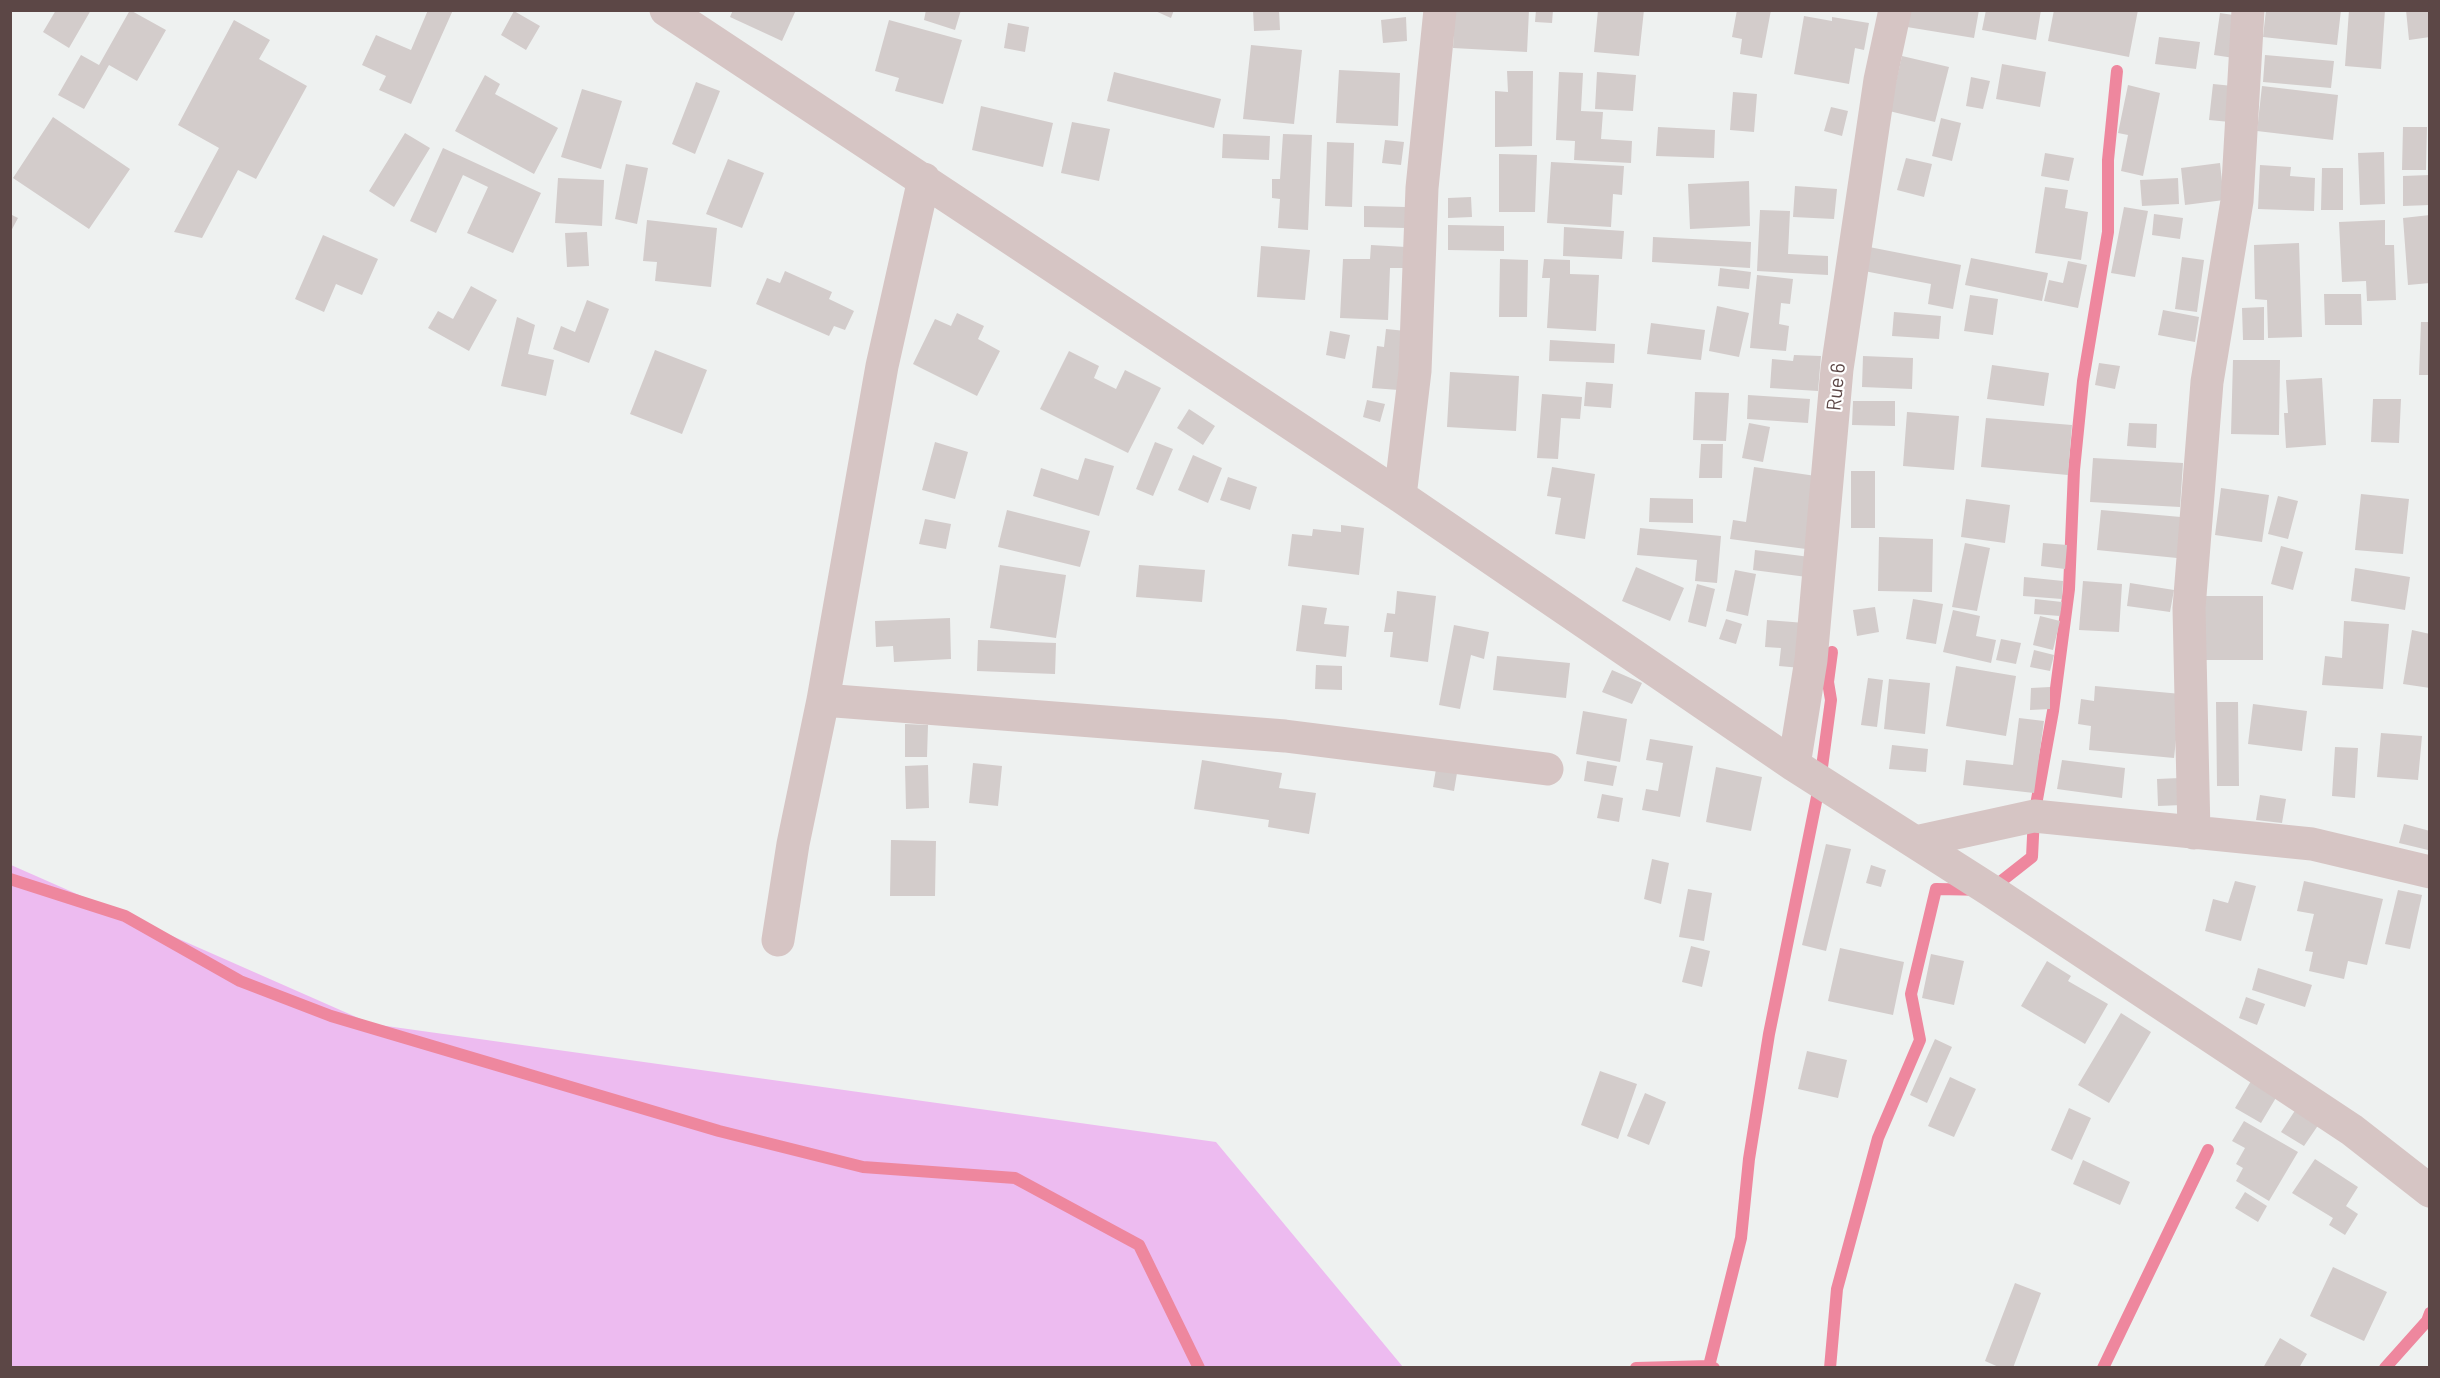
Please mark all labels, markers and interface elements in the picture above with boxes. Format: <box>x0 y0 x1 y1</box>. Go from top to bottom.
street label: Rue 6 <box>1822 362 1850 412</box>

